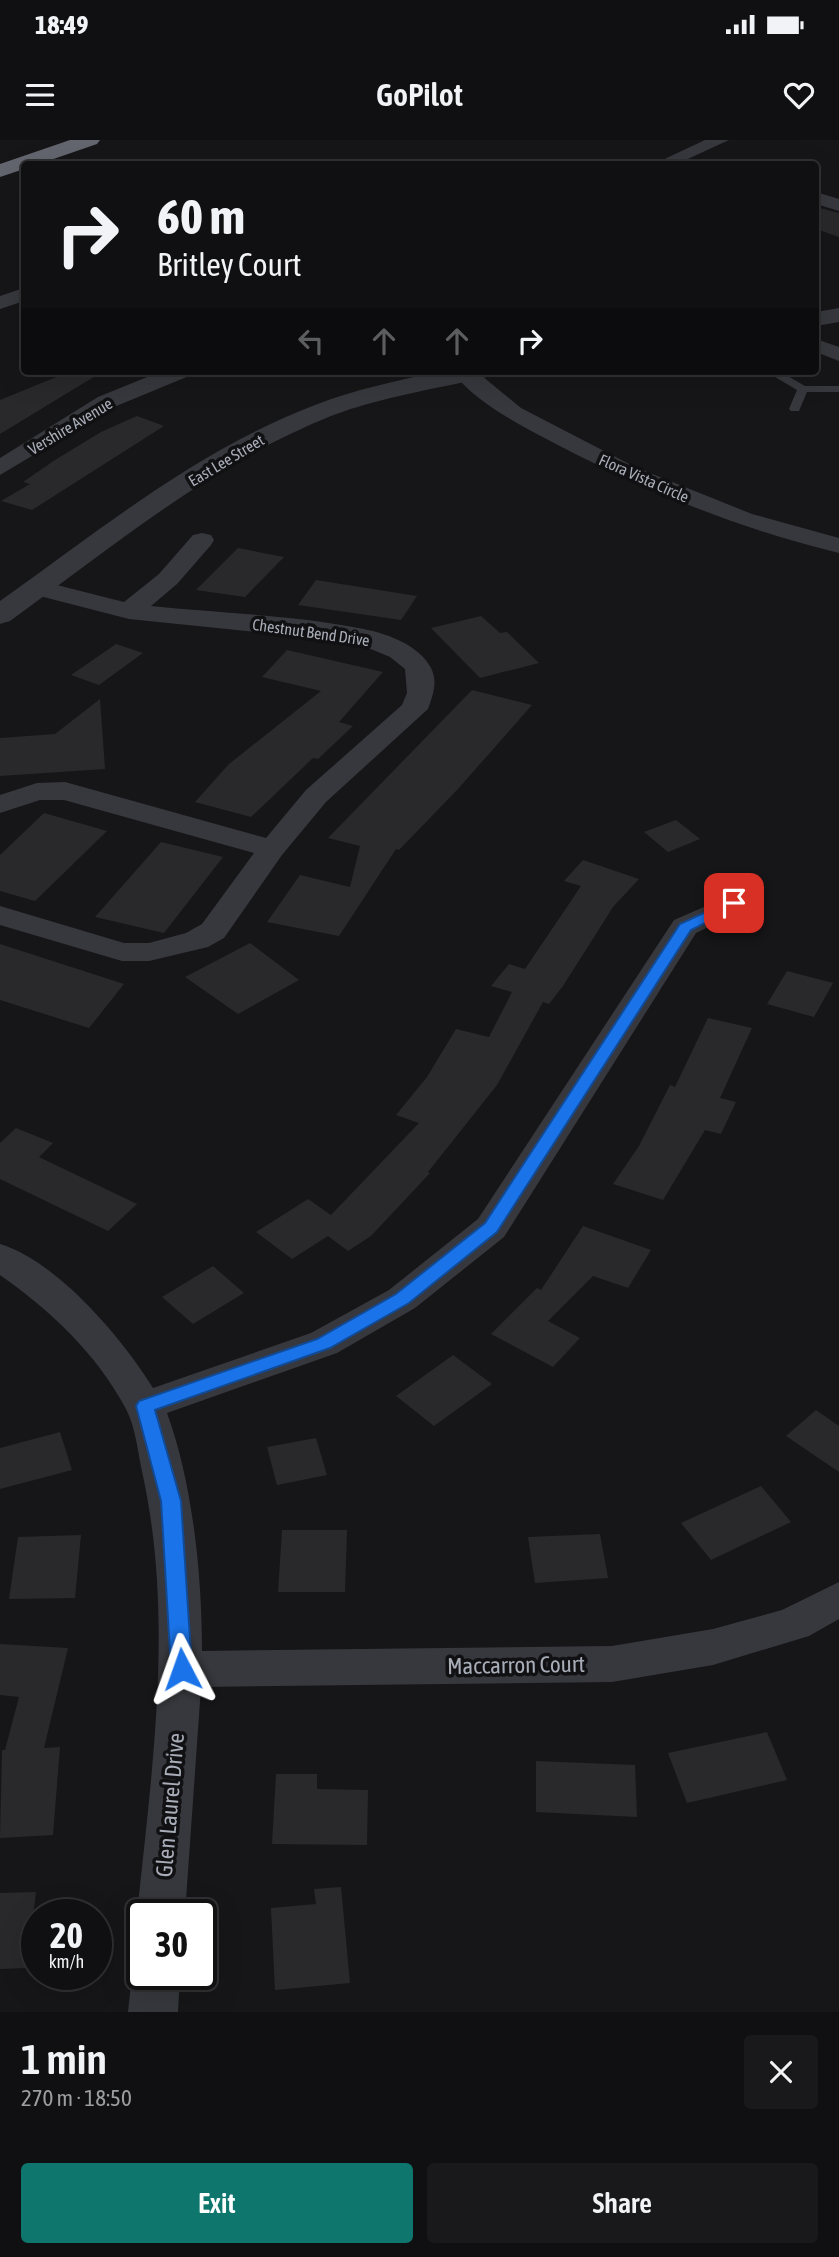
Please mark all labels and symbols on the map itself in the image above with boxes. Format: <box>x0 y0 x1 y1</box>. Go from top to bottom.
street label: Vershire Avenue <box>25 394 115 458</box>
street label: East Lee Street <box>185 430 267 490</box>
street label: Flora Vista Circle <box>596 450 692 506</box>
street label: Chestnut Bend Drive <box>251 615 371 649</box>
pin <box>704 873 764 933</box>
position arrow <box>145 1632 219 1706</box>
street label: Maccarron Court <box>447 1651 585 1679</box>
street label: Glen Laurel Drive <box>151 1732 189 1878</box>
speed limit sign: 30 <box>126 1899 217 1990</box>

